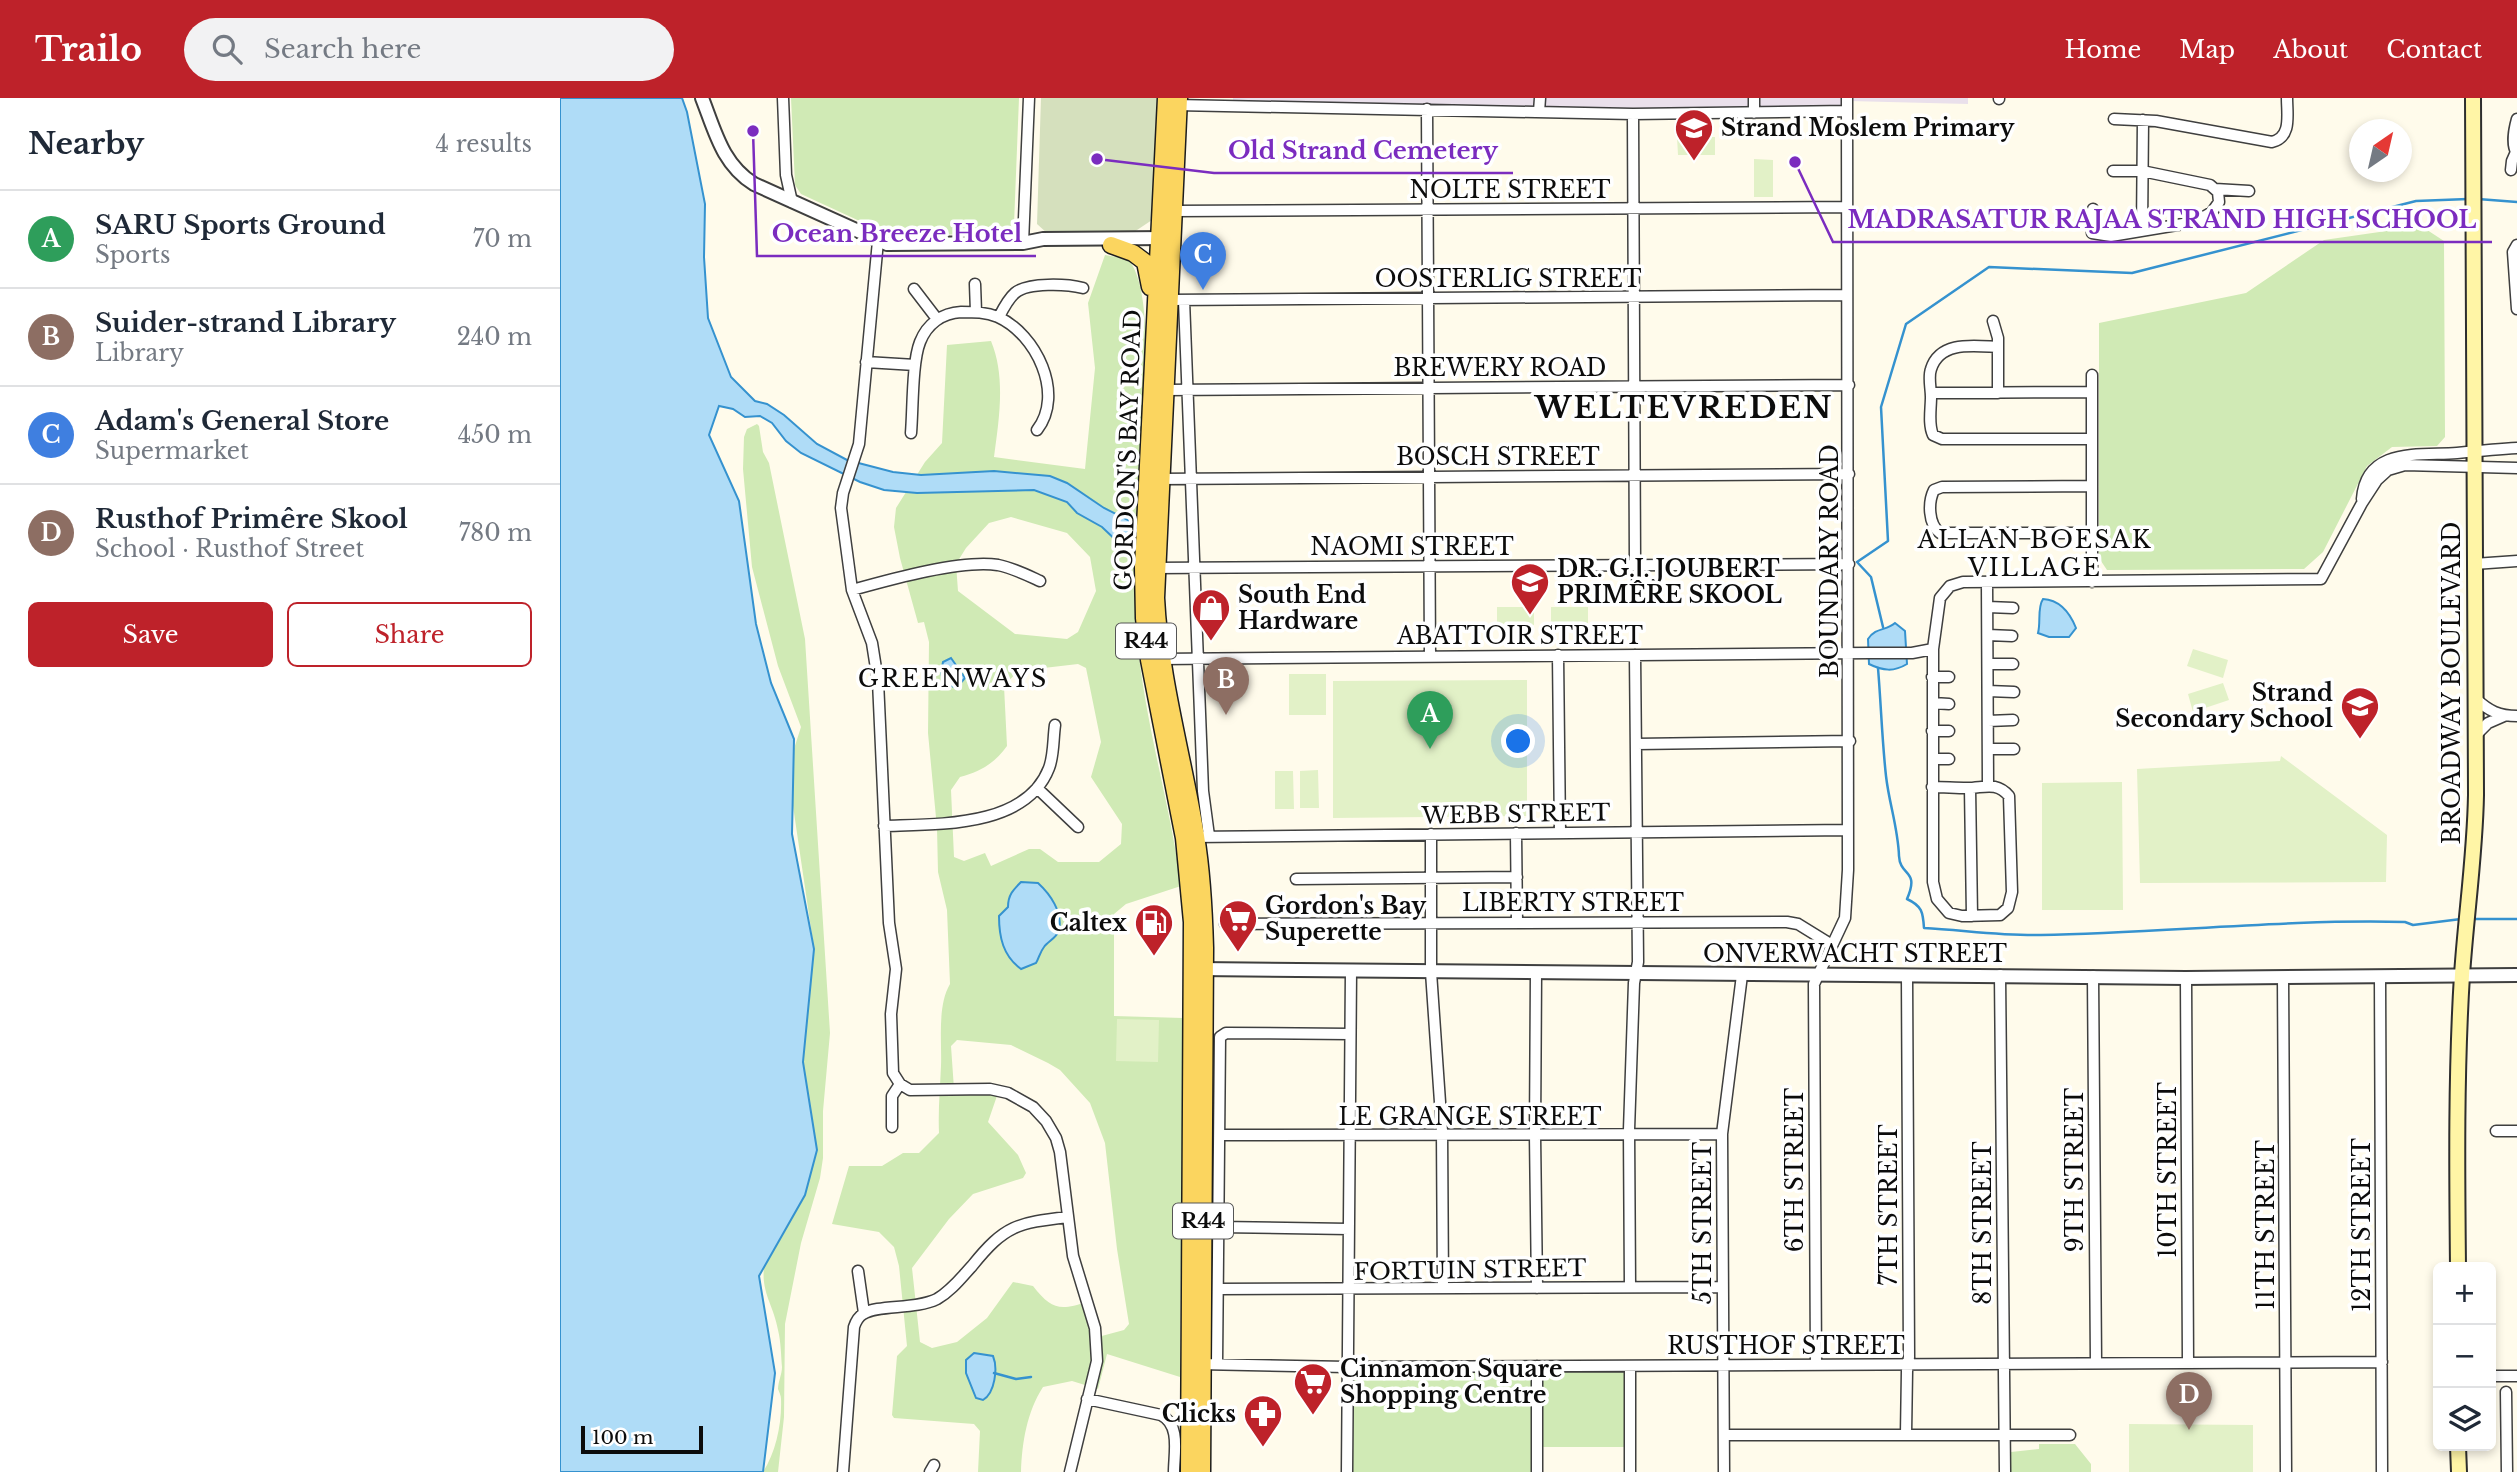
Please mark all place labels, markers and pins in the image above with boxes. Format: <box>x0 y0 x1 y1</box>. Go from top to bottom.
school or university icon: Strand Moslem Primary <box>1673 107 1715 162</box>
place label: Strand Moslem Primary <box>1721 114 2016 142</box>
callout: Old Strand Cemetery <box>1214 128 1513 173</box>
callout: MADRASATUR RAJAA STRAND HIGH SCHOOL <box>1833 197 2492 242</box>
callout: Ocean Breeze Hotel <box>757 211 1036 256</box>
pin: C <box>1180 232 1226 290</box>
place label: DR. G.J. JOUBERT PRIMÊRE SKOOL <box>1557 555 1783 609</box>
school or university icon: DR. G.J. JOUBERT PRIMÊRE SKOOL <box>1509 561 1551 616</box>
place label: South End Hardware <box>1238 581 1366 635</box>
shop icon: South End Hardware <box>1190 587 1232 642</box>
pin: B <box>1203 657 1249 715</box>
place label: Strand Secondary School <box>2115 679 2333 733</box>
school or university icon: Strand Secondary School <box>2339 685 2381 740</box>
pin: A <box>1407 691 1453 749</box>
place label: Gordon's Bay Superette <box>1265 892 1427 946</box>
supermarket icon: Gordon's Bay Superette <box>1217 898 1259 953</box>
fuel station icon: Caltex <box>1133 902 1175 957</box>
place label: Caltex <box>1050 909 1127 937</box>
place label: Cinnamon Square Shopping Centre <box>1340 1355 1562 1409</box>
supermarket icon: Cinnamon Square Shopping Centre <box>1292 1361 1334 1416</box>
pin: D <box>2166 1372 2212 1430</box>
pharmacy icon: Clicks <box>1242 1393 1284 1448</box>
place label: Clicks <box>1162 1400 1236 1428</box>

